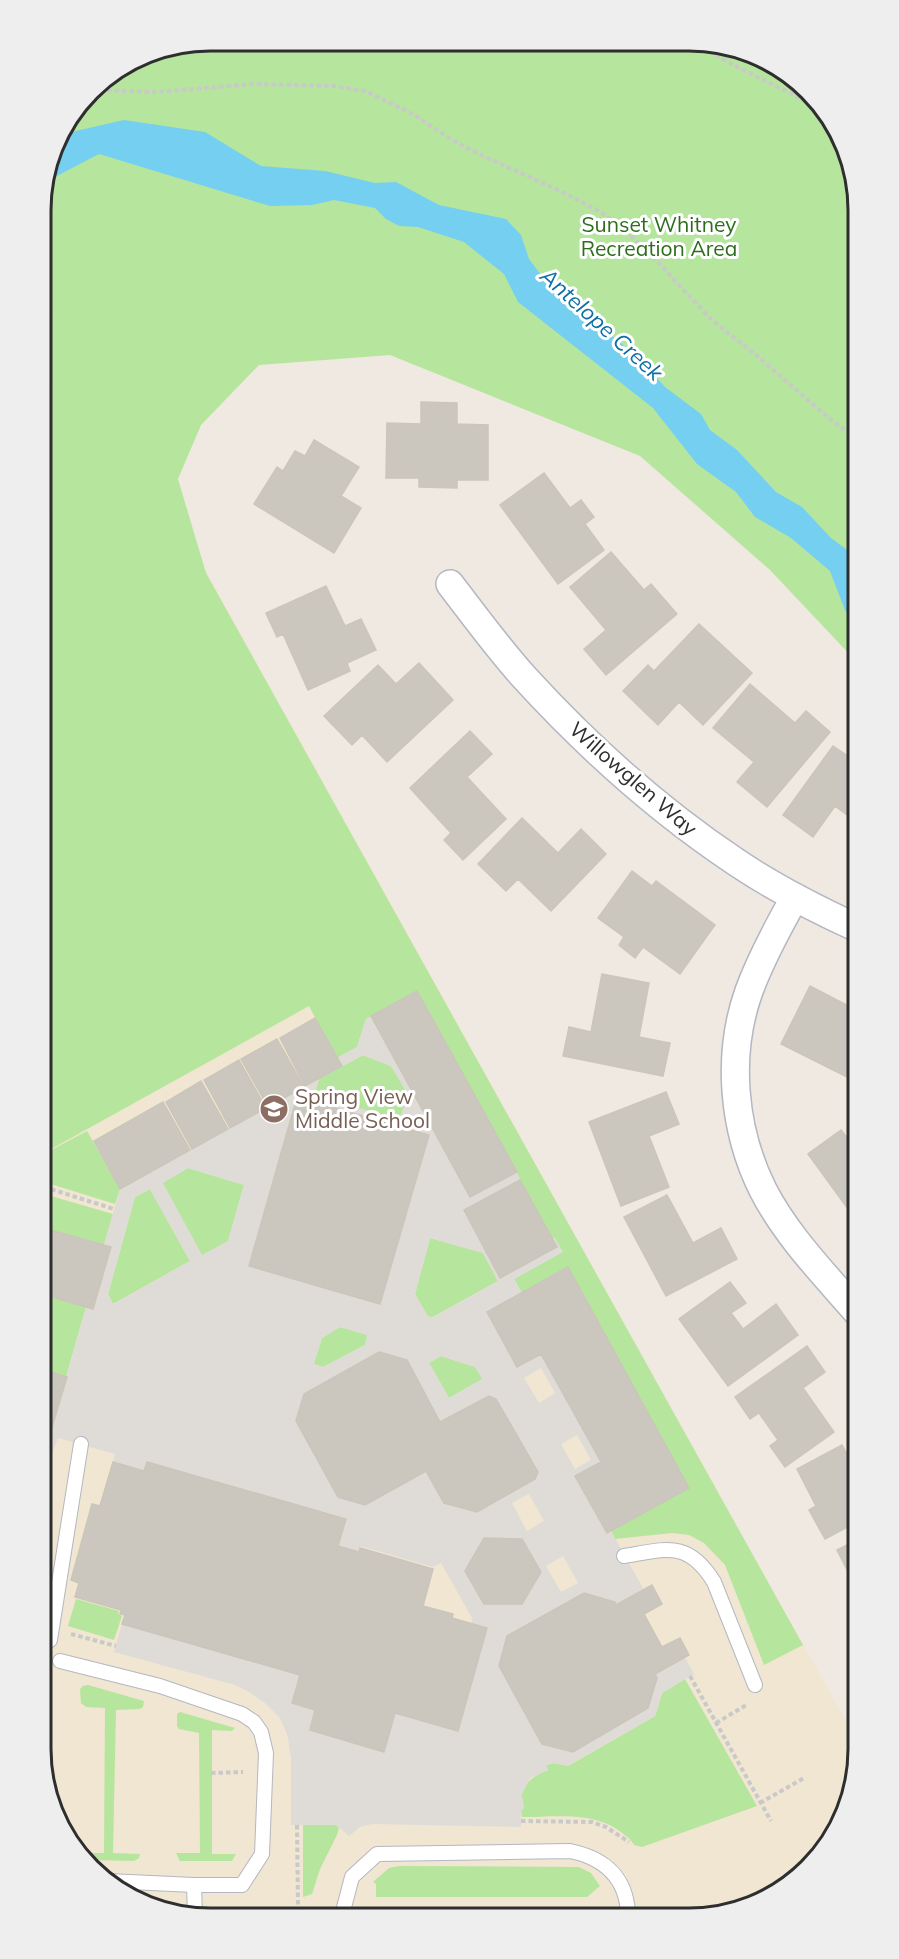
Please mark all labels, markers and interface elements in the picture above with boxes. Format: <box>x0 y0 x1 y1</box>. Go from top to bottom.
park label: Sunset Whitney Recreation Area <box>581 211 737 261</box>
water label: Antelope Creek <box>534 261 670 387</box>
street label: Willowglen Way <box>564 716 703 841</box>
place label: Spring View Middle School <box>295 1083 430 1133</box>
school or university icon: Spring View Middle School <box>258 1093 290 1125</box>

